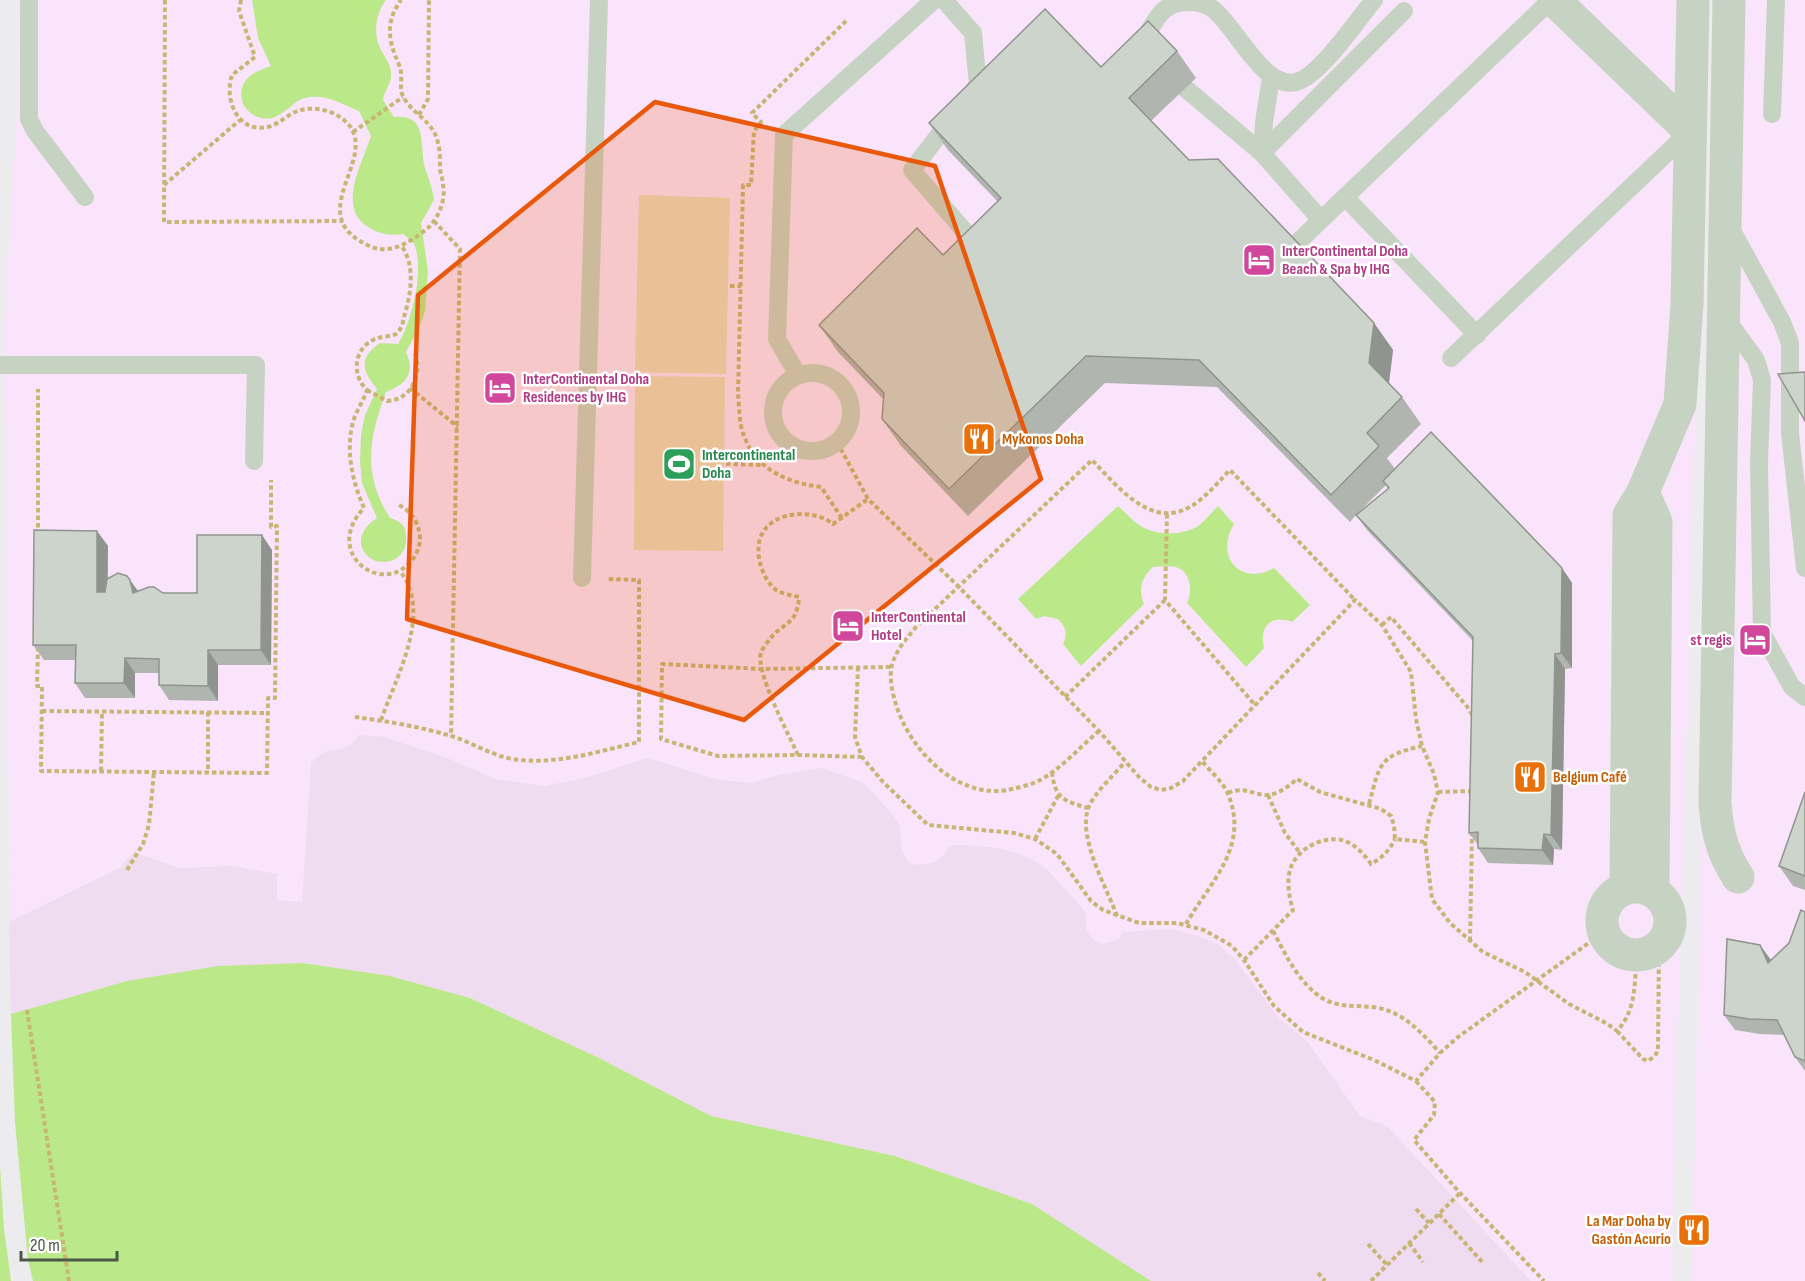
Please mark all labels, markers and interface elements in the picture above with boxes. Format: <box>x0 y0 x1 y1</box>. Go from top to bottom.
hotel icon: InterContinental Doha Beach & Spa by IHG <box>1241 242 1277 278</box>
place label: InterContinental Doha Beach & Spa by IHG <box>1282 242 1408 279</box>
hotel icon: InterContinental Doha Residences by IHG <box>482 370 518 406</box>
place label: InterContinental Doha Residences by IHG <box>523 370 649 407</box>
restaurant icon: Mykonos Doha <box>961 421 997 457</box>
place label: Mykonos Doha <box>1002 430 1084 449</box>
sports icon: Intercontinental Doha <box>661 446 697 482</box>
place label: Intercontinental Doha <box>702 446 795 483</box>
hotel icon: InterContinental Hotel <box>830 608 866 644</box>
place label: InterContinental Hotel <box>871 608 966 645</box>
hotel icon: st regis <box>1737 622 1773 658</box>
place label: st regis <box>1690 631 1732 650</box>
restaurant icon: Belgium Café <box>1512 759 1548 795</box>
place label: Belgium Café <box>1553 768 1627 787</box>
place label: La Mar Doha by Gastón Acurio <box>1587 1212 1671 1249</box>
restaurant icon: La Mar Doha by Gastón Acurio <box>1676 1212 1712 1248</box>
scale bar <box>21 1224 117 1262</box>
text: 20 m <box>30 1235 60 1256</box>

